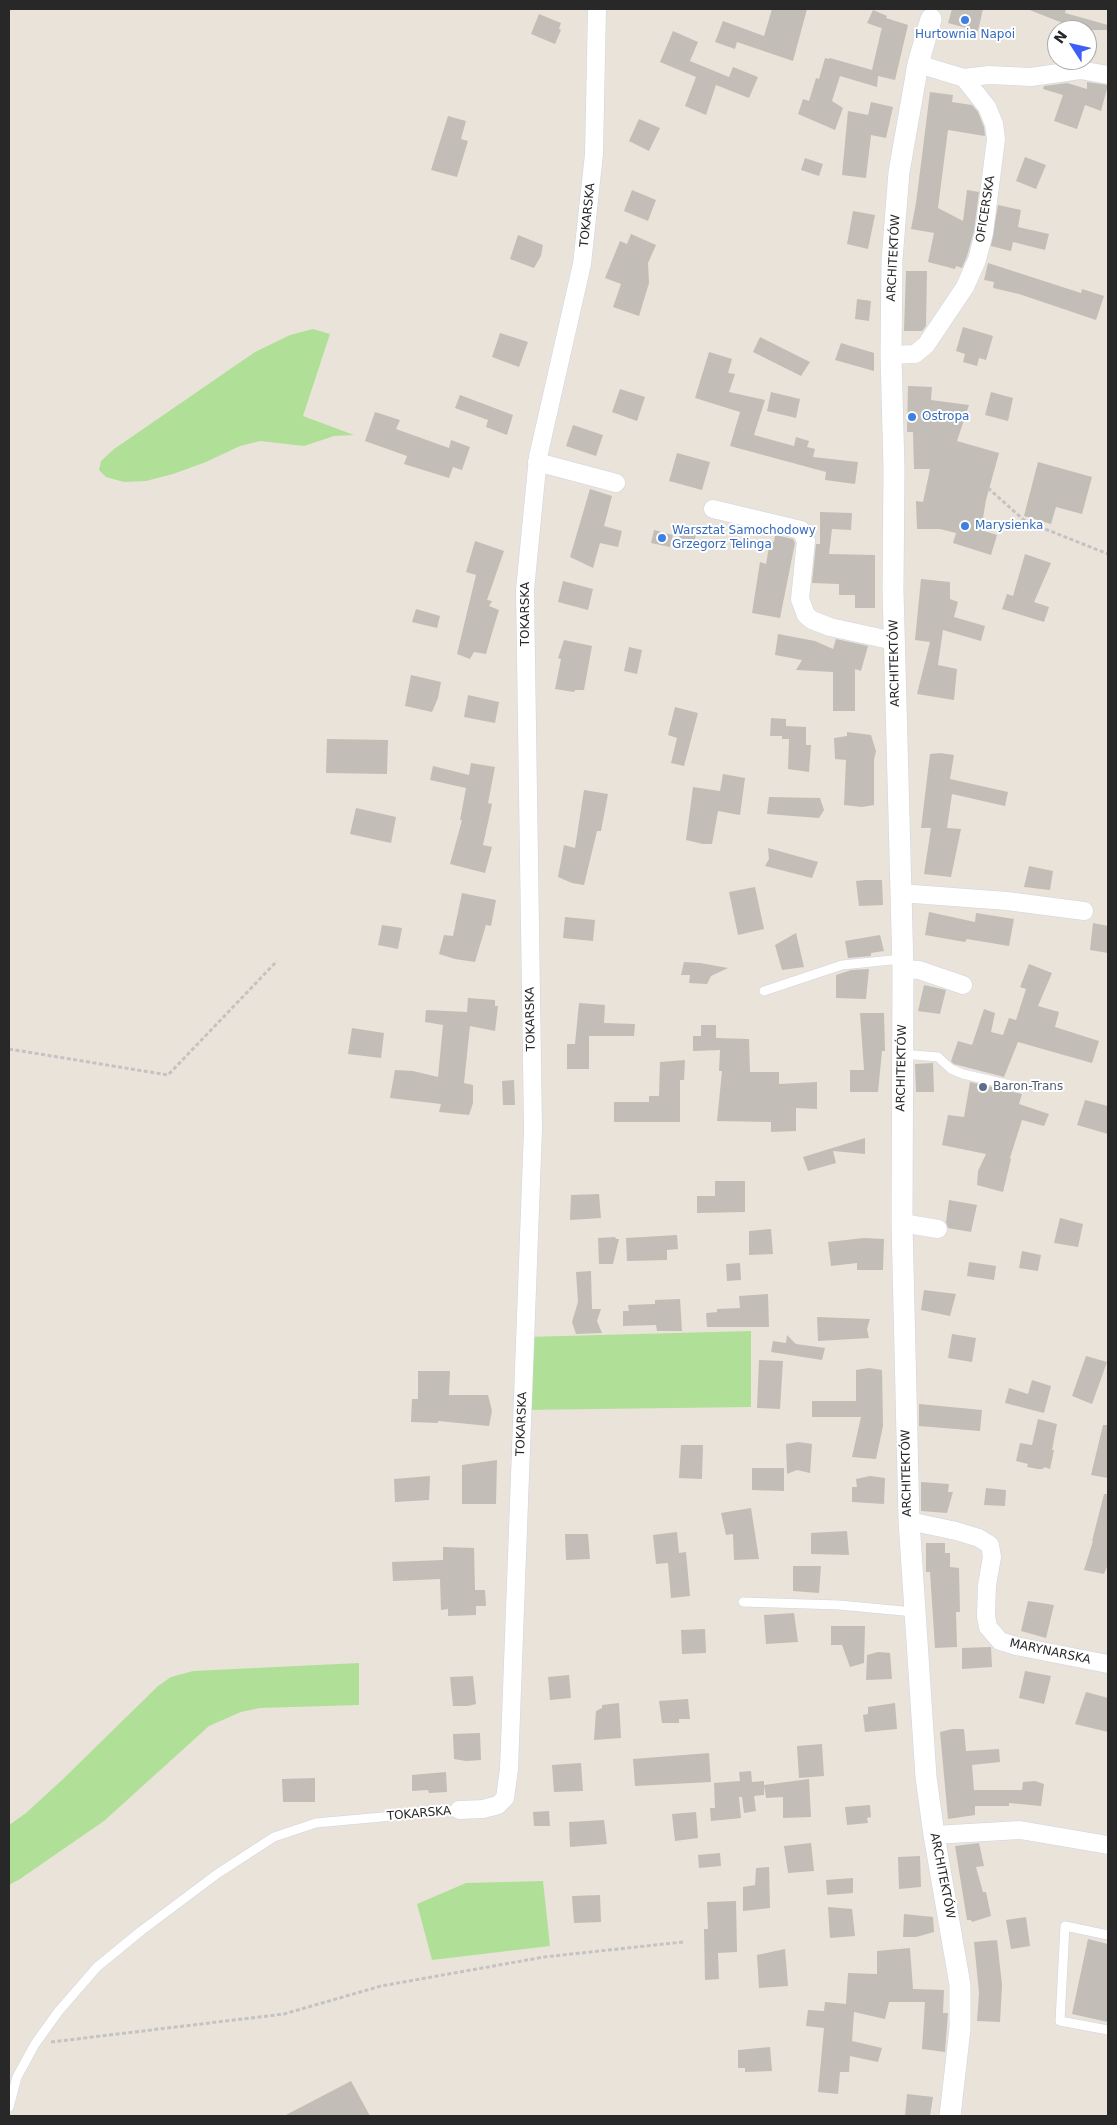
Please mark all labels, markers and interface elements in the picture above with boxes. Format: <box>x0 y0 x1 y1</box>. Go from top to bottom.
marker: Hurtownia Napoi <box>959 14 971 26</box>
north arrow <box>1047 20 1097 70</box>
place label: Hurtownia Napoi <box>915 28 1015 42</box>
text: N <box>1051 28 1070 46</box>
street label: OFICERSKA <box>974 174 998 244</box>
street label: TOKARSKA <box>577 182 599 248</box>
street label: ARCHITEKTÓW <box>885 214 903 302</box>
place label: Ostropa <box>922 410 969 424</box>
marker: Ostropa <box>906 411 918 423</box>
place label: Marysienka <box>975 519 1043 533</box>
marker: Marysienka <box>959 520 971 532</box>
place label: Warsztat Samochodowy Grzegorz Telinga <box>672 524 816 552</box>
marker: Warsztat Samochodowy Grzegorz Telinga <box>656 532 668 544</box>
street label: TOKARSKA <box>519 582 533 646</box>
street label: ARCHITEKTÓW <box>887 619 903 707</box>
street label: TOKARSKA <box>523 987 539 1051</box>
street label: ARCHITEKTÓW <box>894 1024 910 1112</box>
place label: Baron-Trans <box>993 1080 1063 1094</box>
marker: Baron-Trans <box>977 1081 989 1093</box>
street label: TOKARSKA <box>514 1392 530 1456</box>
street label: ARCHITEKTÓW <box>899 1429 915 1517</box>
street label: MARYNARSKA <box>1008 1636 1092 1668</box>
street label: TOKARSKA <box>386 1804 452 1824</box>
street label: ARCHITEKTÓW <box>927 1832 957 1920</box>

